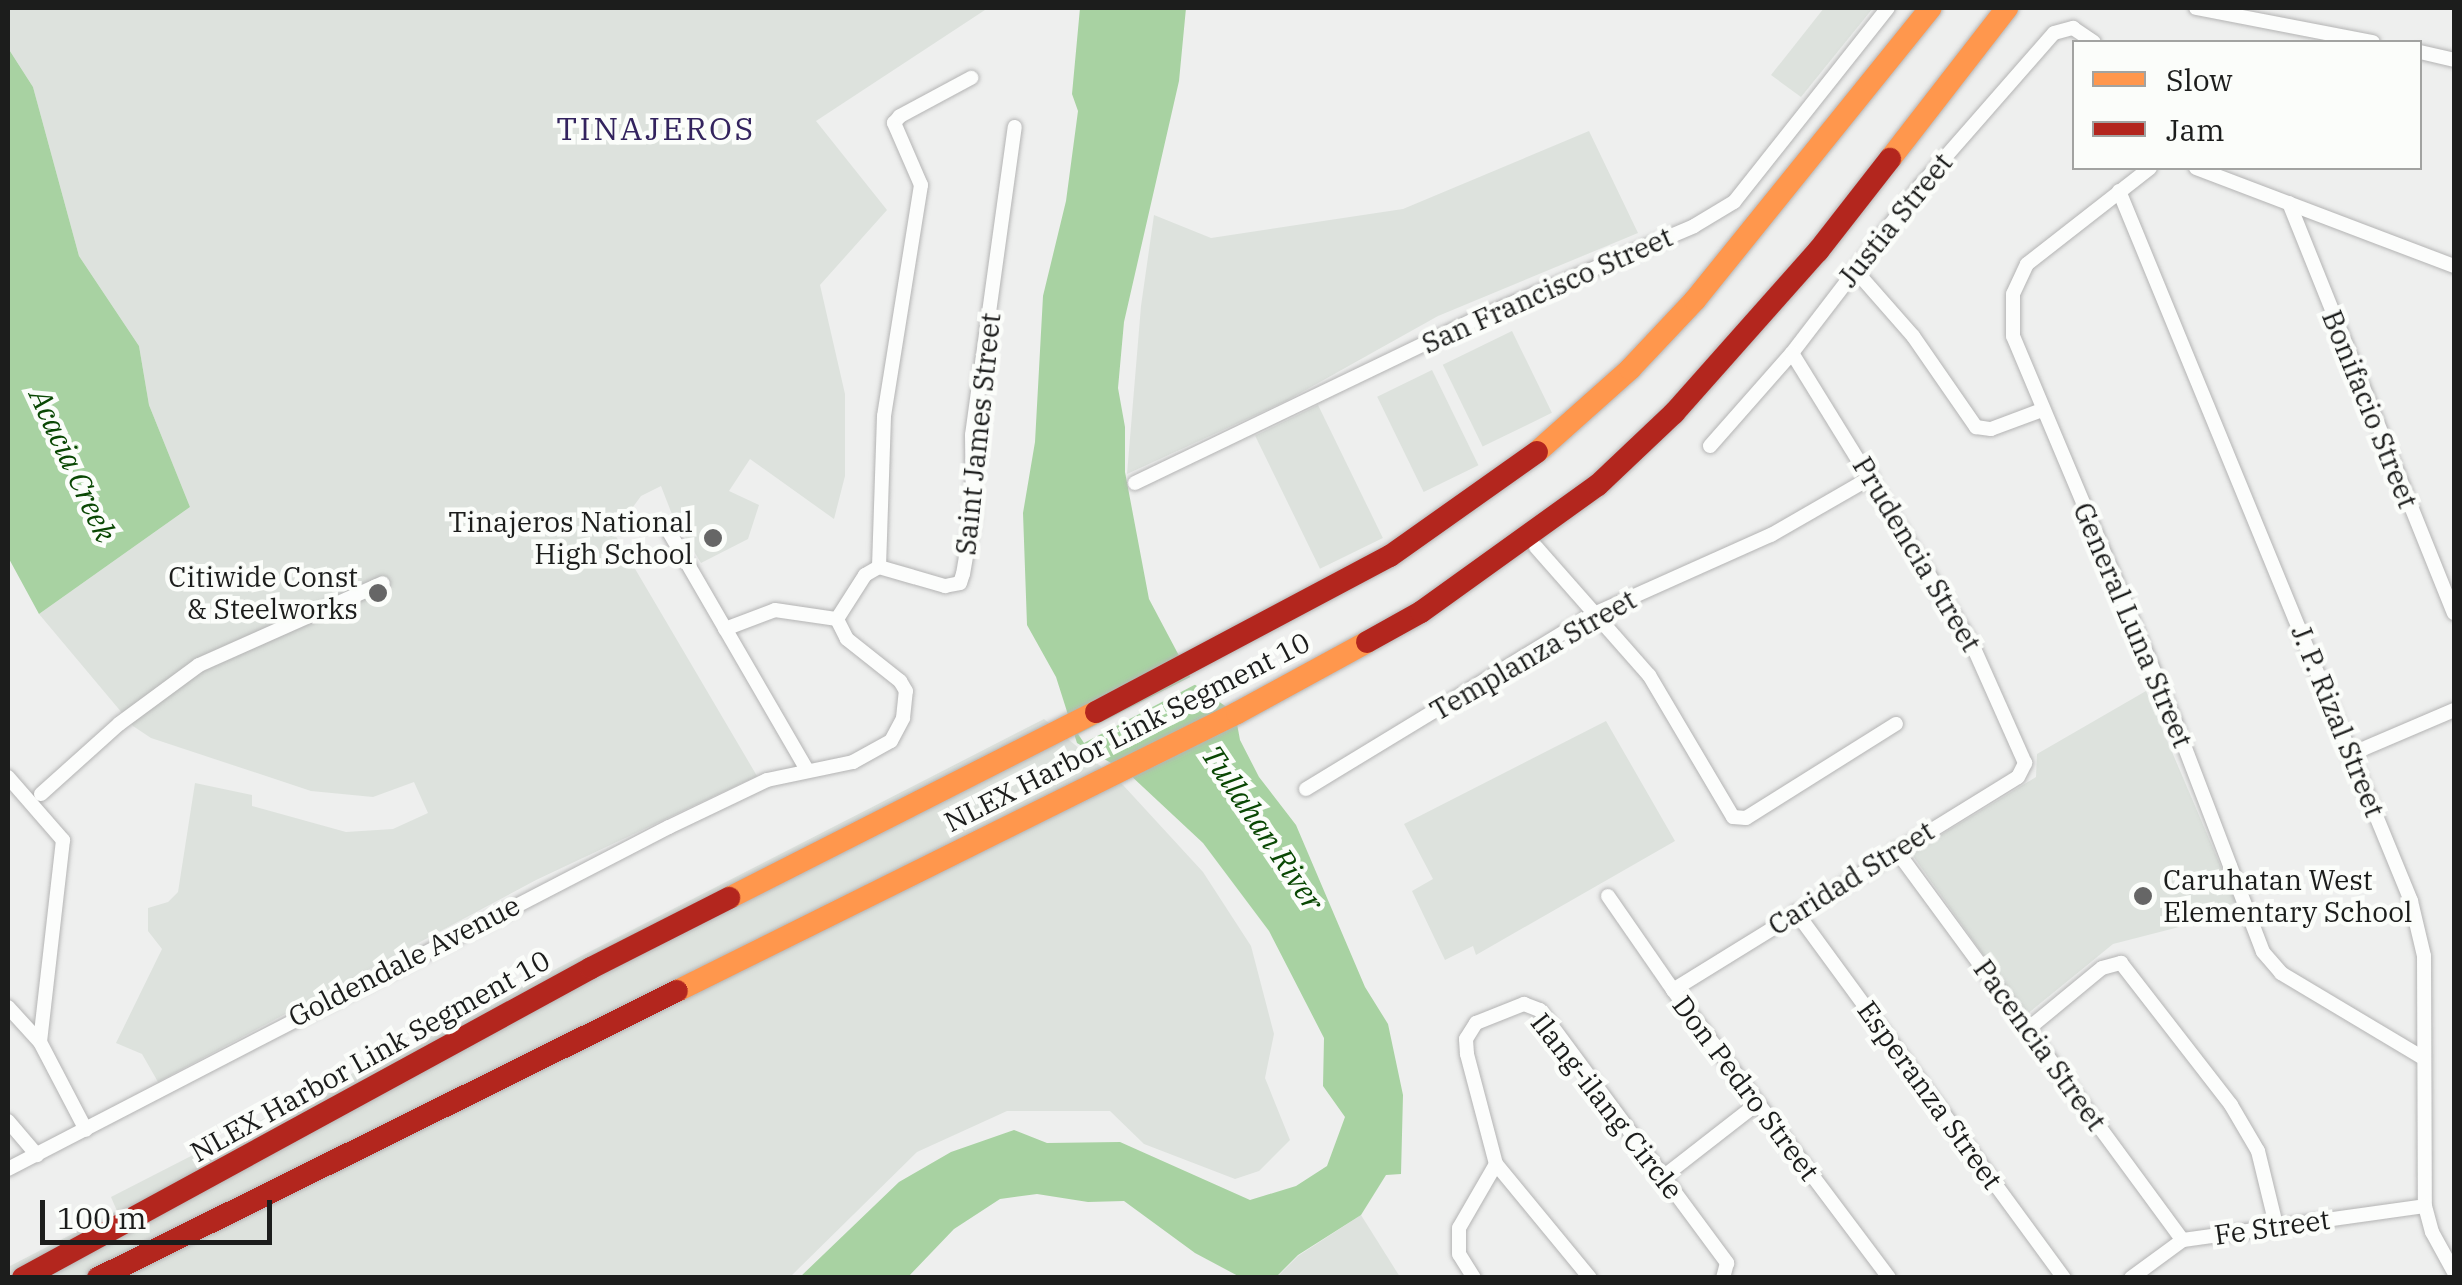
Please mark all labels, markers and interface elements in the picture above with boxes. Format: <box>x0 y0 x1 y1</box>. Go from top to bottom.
legend <box>2072 40 2422 170</box>
text: Slow <box>2166 60 2233 99</box>
district label: TINAJEROS <box>556 109 756 147</box>
text: Jam <box>2166 110 2225 149</box>
street label: Justia Street <box>1831 146 1959 294</box>
street label: San Francisco Street <box>1417 220 1677 360</box>
street label: Bonifacio Street <box>2315 305 2425 513</box>
street label: Saint James Street <box>949 311 1007 557</box>
water label: Acacia Creek <box>22 383 124 547</box>
street label: Prudencia Street <box>1846 451 1988 657</box>
street label: General Luna Street <box>2066 498 2200 752</box>
place label: Tinajeros National High School <box>448 505 693 571</box>
marker: Tinajeros National High School <box>702 527 724 549</box>
place label: Citiwide Const & Steelworks <box>168 560 358 626</box>
marker: Citiwide Const & Steelworks <box>367 582 389 604</box>
street label: Templanza Street <box>1424 582 1642 728</box>
street label: J. P. Rizal Street <box>2284 620 2392 822</box>
street label: NLEX Harbor Link Segment 10 <box>939 625 1315 839</box>
water label: Tullahan River <box>1194 738 1332 918</box>
street label: Caridad Street <box>1762 814 1940 942</box>
place label: Caruhatan West Elementary School <box>2163 863 2412 929</box>
marker: Caruhatan West Elementary School <box>2132 885 2154 907</box>
street label: Goldendale Avenue <box>283 888 525 1034</box>
street label: NLEX Harbor Link Segment 10 <box>185 943 555 1169</box>
street label: Pacencia Street <box>1967 953 2113 1137</box>
street label: Don Pedro Street <box>1666 989 1826 1187</box>
street label: Esperanza Street <box>1850 994 2010 1196</box>
street label: Ilang-ilang Circle <box>1524 1006 1690 1206</box>
scale bar <box>45 1180 278 1242</box>
text: 100 m <box>57 1198 147 1237</box>
street label: Fe Street <box>2212 1202 2332 1252</box>

